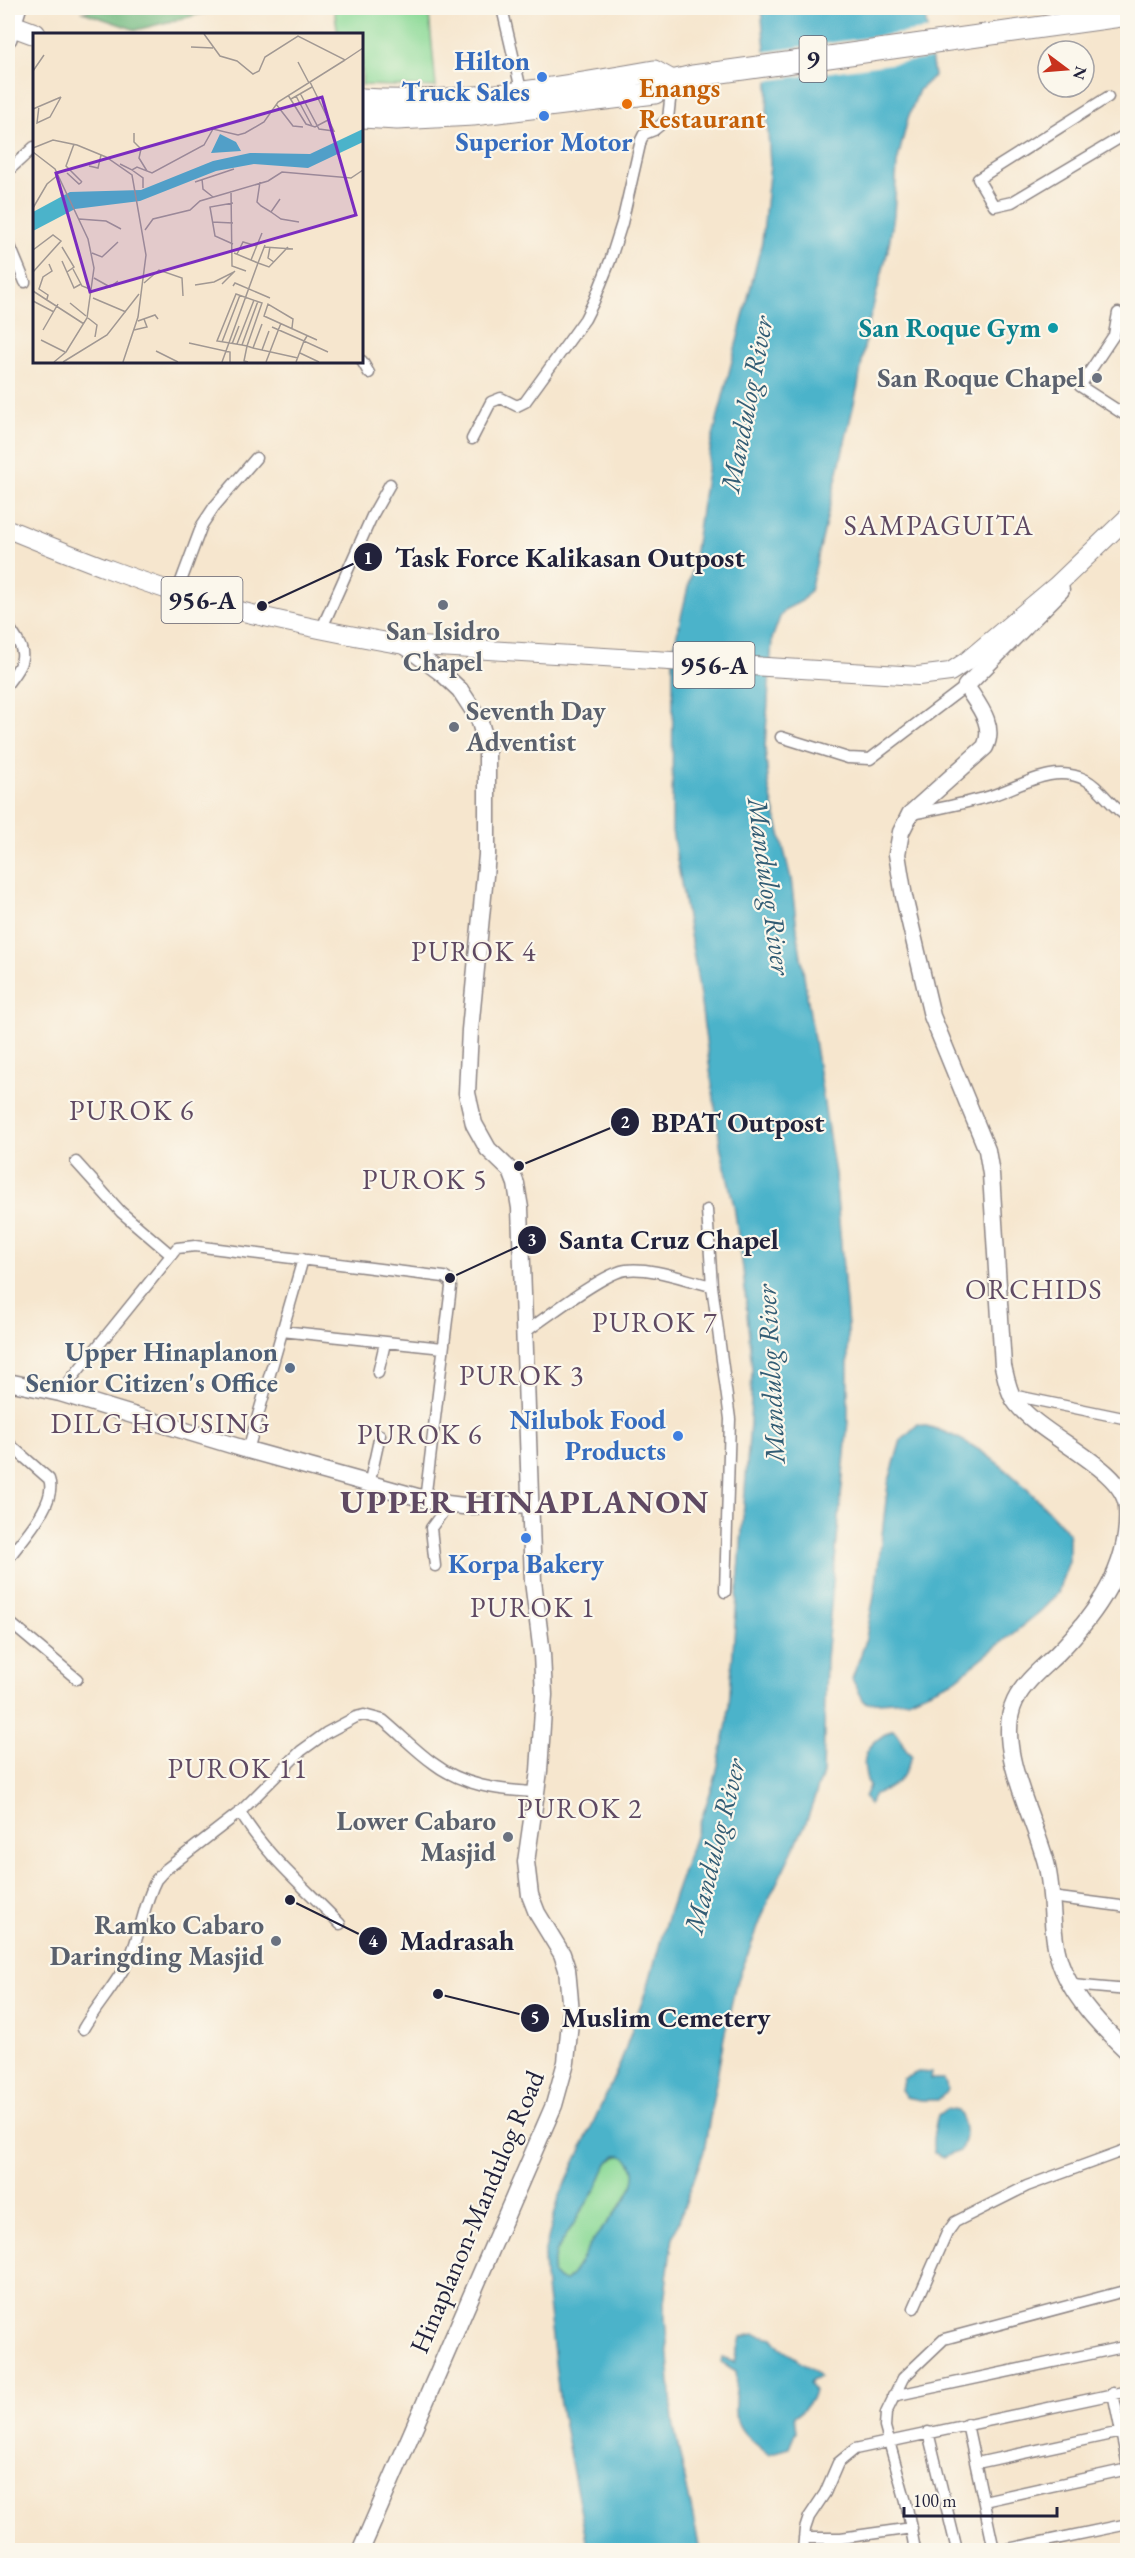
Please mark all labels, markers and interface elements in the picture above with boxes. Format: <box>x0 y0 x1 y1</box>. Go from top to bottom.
inset map <box>33 33 363 363</box>
road number: 9 <box>800 36 826 82</box>
north arrow <box>1036 39 1096 99</box>
place label: Hilton Truck Sales <box>401 43 530 109</box>
text: N <box>1068 64 1092 82</box>
marker: Hilton Truck Sales <box>535 70 549 84</box>
place label: Enangs Restaurant <box>639 70 765 136</box>
marker: Enangs Restaurant <box>620 97 634 111</box>
marker: Superior Motor <box>537 109 551 123</box>
place label: Superior Motor <box>455 124 633 159</box>
place label: San Roque Gym <box>859 310 1041 345</box>
water label: Mandulog River <box>711 312 781 497</box>
marker: San Roque Gym <box>1046 321 1060 335</box>
place label: San Roque Chapel <box>877 360 1085 395</box>
marker: San Roque Chapel <box>1090 371 1104 385</box>
district label: SAMPAGUITA <box>844 507 1034 543</box>
callout: Task Force Kalikasan Outpost <box>353 534 757 580</box>
text: Task Force Kalikasan Outpost <box>395 539 745 575</box>
text: 1 <box>363 546 373 569</box>
road number: 956-A <box>162 577 242 623</box>
marker: San Isidro Chapel <box>436 598 450 612</box>
place label: San Isidro Chapel <box>386 613 500 679</box>
road number: 956-A <box>674 642 754 688</box>
place label: Seventh Day Adventist <box>465 693 607 759</box>
marker: Seventh Day Adventist <box>447 720 461 734</box>
water label: Mandulog River <box>739 793 800 978</box>
district label: PUROK 4 <box>411 933 537 969</box>
district label: PUROK 6 <box>69 1092 195 1128</box>
callout: BPAT Outpost <box>610 1099 837 1145</box>
text: BPAT Outpost <box>651 1104 825 1140</box>
text: 2 <box>620 1110 630 1133</box>
district label: PUROK 5 <box>362 1161 488 1197</box>
callout: Santa Cruz Chapel <box>517 1217 791 1263</box>
text: Santa Cruz Chapel <box>559 1221 779 1257</box>
text: 3 <box>527 1228 537 1251</box>
district label: ORCHIDS <box>965 1271 1103 1307</box>
water label: Mandulog River <box>747 1282 793 1466</box>
district label: PUROK 7 <box>592 1304 718 1340</box>
place label: Upper Hinaplanon Senior Citizen's Office <box>26 1334 278 1400</box>
district label: PUROK 3 <box>459 1357 585 1393</box>
marker: Upper Hinaplanon Senior Citizen's Office <box>283 1361 297 1375</box>
place label: Nilubok Food Products <box>509 1402 666 1468</box>
district label: DILG HOUSING <box>51 1405 271 1441</box>
district label: PUROK 6 <box>357 1416 483 1452</box>
marker: Nilubok Food Products <box>671 1429 685 1443</box>
district label: UPPER HINAPLANON <box>340 1480 710 1523</box>
marker: Korpa Bakery <box>519 1531 533 1545</box>
place label: Korpa Bakery <box>448 1546 605 1581</box>
district label: PUROK 1 <box>470 1589 596 1625</box>
district label: PUROK 11 <box>168 1750 309 1786</box>
water label: Mandulog River <box>674 1754 753 1939</box>
district label: PUROK 2 <box>517 1790 643 1826</box>
place label: Lower Cabaro Masjid <box>336 1803 496 1869</box>
marker: Lower Cabaro Masjid <box>501 1830 515 1844</box>
place label: Ramko Cabaro Daringding Masjid <box>50 1907 264 1973</box>
callout: Madrasah <box>358 1918 527 1964</box>
text: Madrasah <box>400 1922 515 1958</box>
text: 4 <box>368 1929 378 1952</box>
marker: Ramko Cabaro Daringding Masjid <box>269 1934 283 1948</box>
callout: Muslim Cemetery <box>520 1995 783 2041</box>
text: Muslim Cemetery <box>561 1999 771 2035</box>
text: 5 <box>530 2006 540 2029</box>
street label: Hinaplanon-Mandulog Road <box>401 2065 552 2358</box>
scale bar <box>904 2480 1057 2518</box>
text: 100 m <box>913 2489 957 2512</box>

